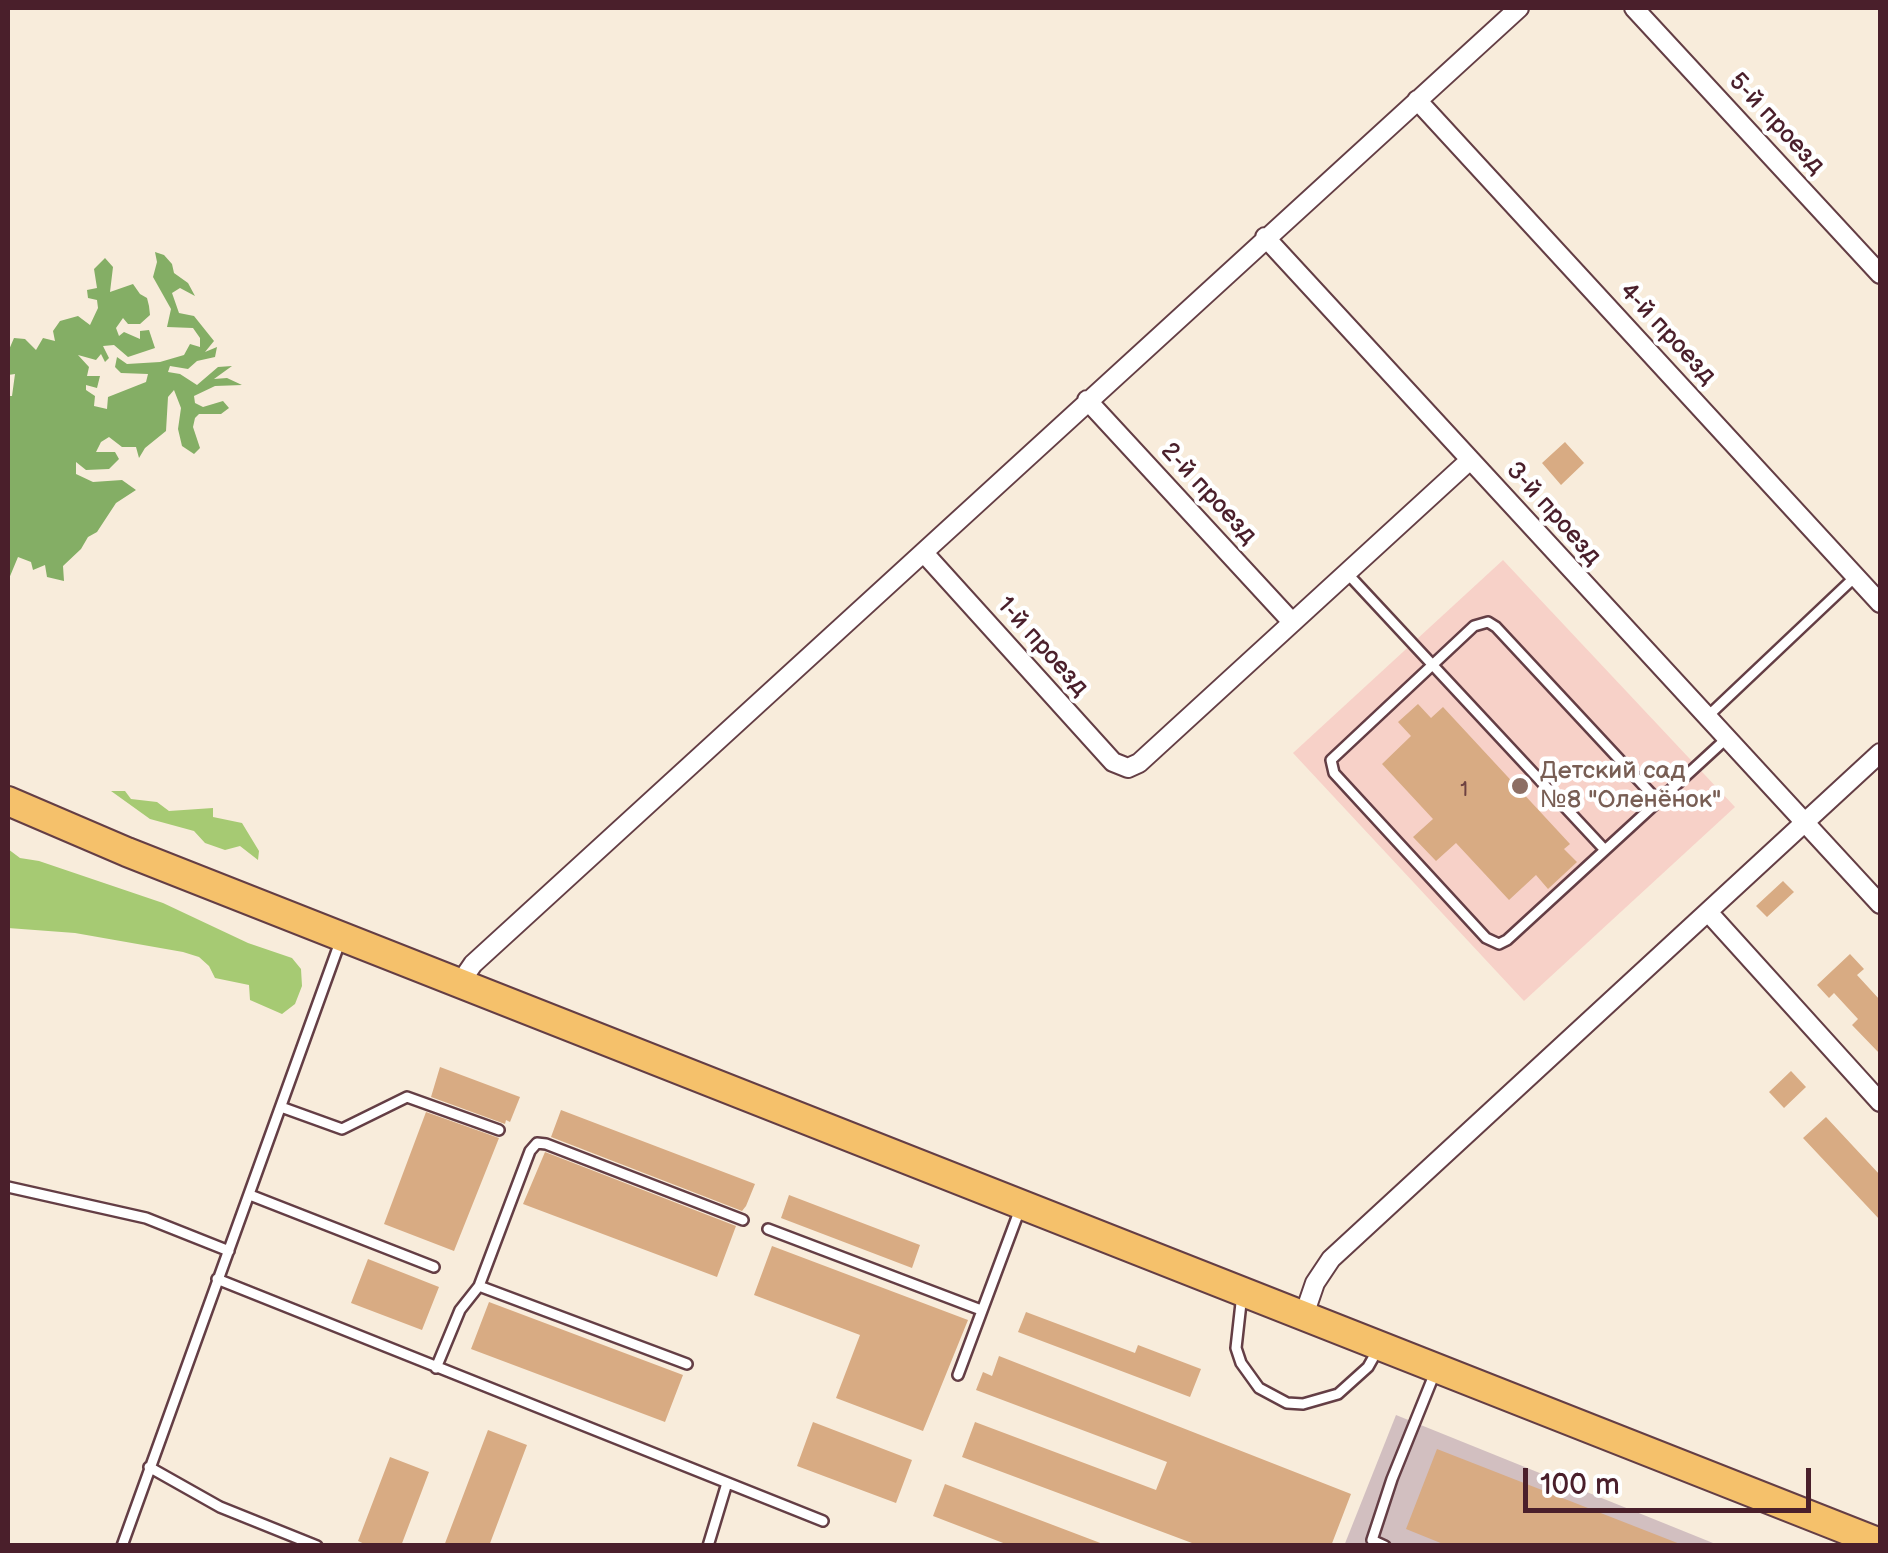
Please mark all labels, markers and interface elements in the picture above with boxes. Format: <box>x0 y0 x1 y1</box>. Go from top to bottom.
street label: 5-й проезд <box>1722 67 1830 181</box>
street label: 4-й проезд <box>1612 277 1722 391</box>
street label: 2-й проезд <box>1153 437 1263 551</box>
street label: 3-й проезд <box>1499 456 1607 572</box>
street label: 1-й проезд <box>990 591 1094 703</box>
place label: Детский сад №8 "Оленёнок" <box>1540 757 1721 816</box>
marker: Детский сад №8 "Оленёнок" <box>1509 775 1531 797</box>
house number: 1 <box>1460 779 1468 803</box>
scale bar <box>1528 1448 1816 1510</box>
text: 100 m <box>1540 1467 1620 1503</box>

